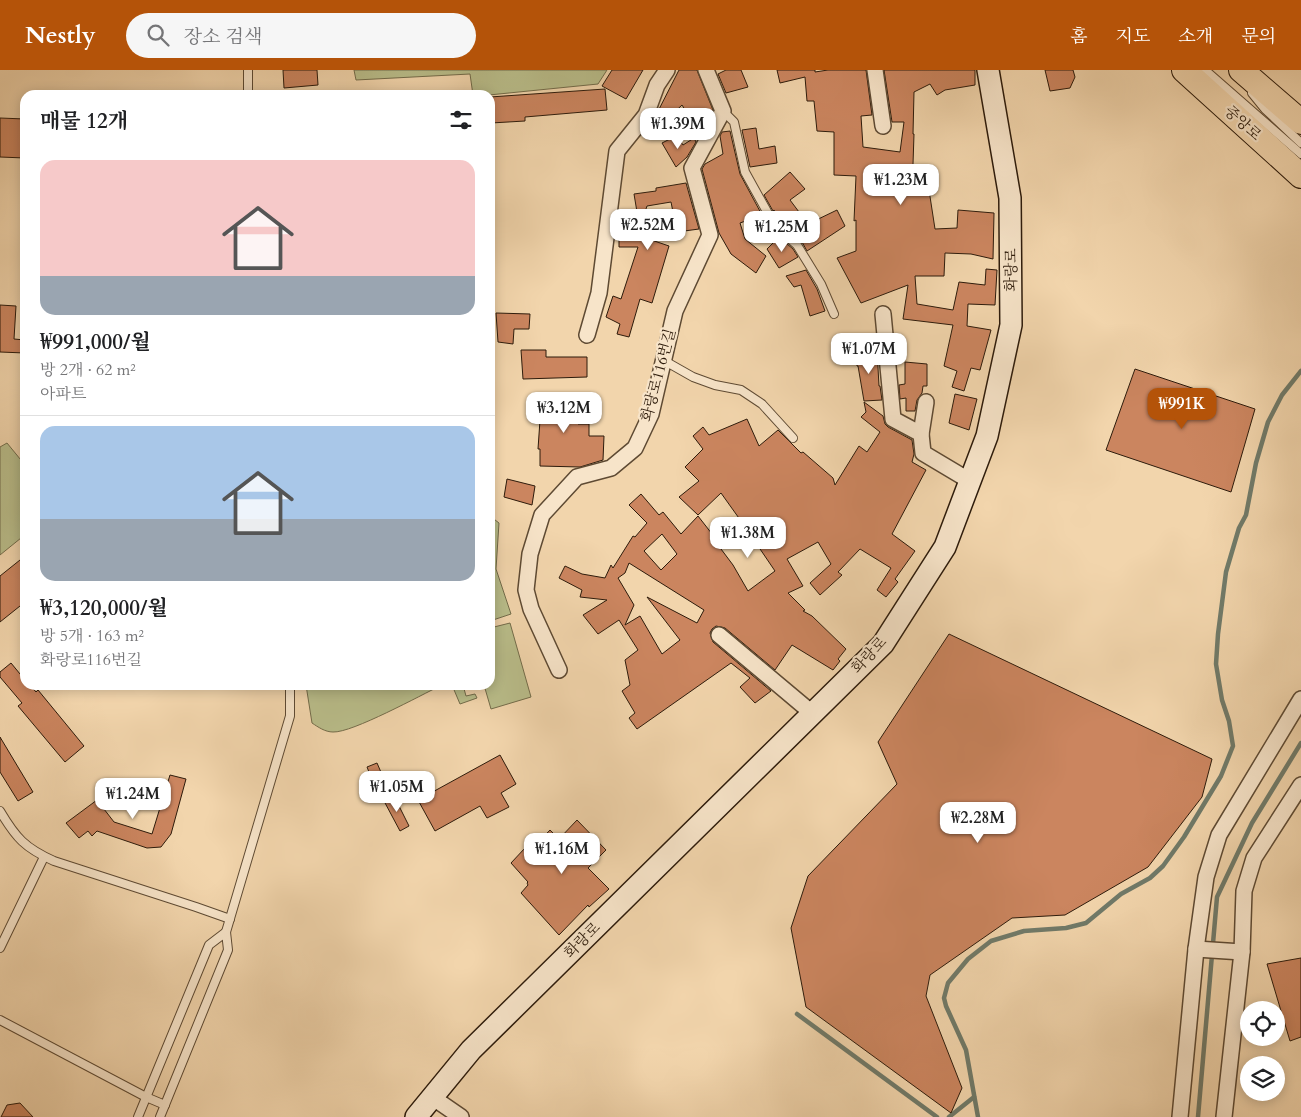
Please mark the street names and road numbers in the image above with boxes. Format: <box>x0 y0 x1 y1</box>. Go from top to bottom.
street label: 중앙로 <box>1220 101 1266 145</box>
street label: 화랑로 <box>1001 248 1021 292</box>
street label: 화랑로116번길 <box>636 326 680 424</box>
street label: 화랑로 <box>847 632 891 678</box>
street label: 화랑로 <box>560 917 605 962</box>

